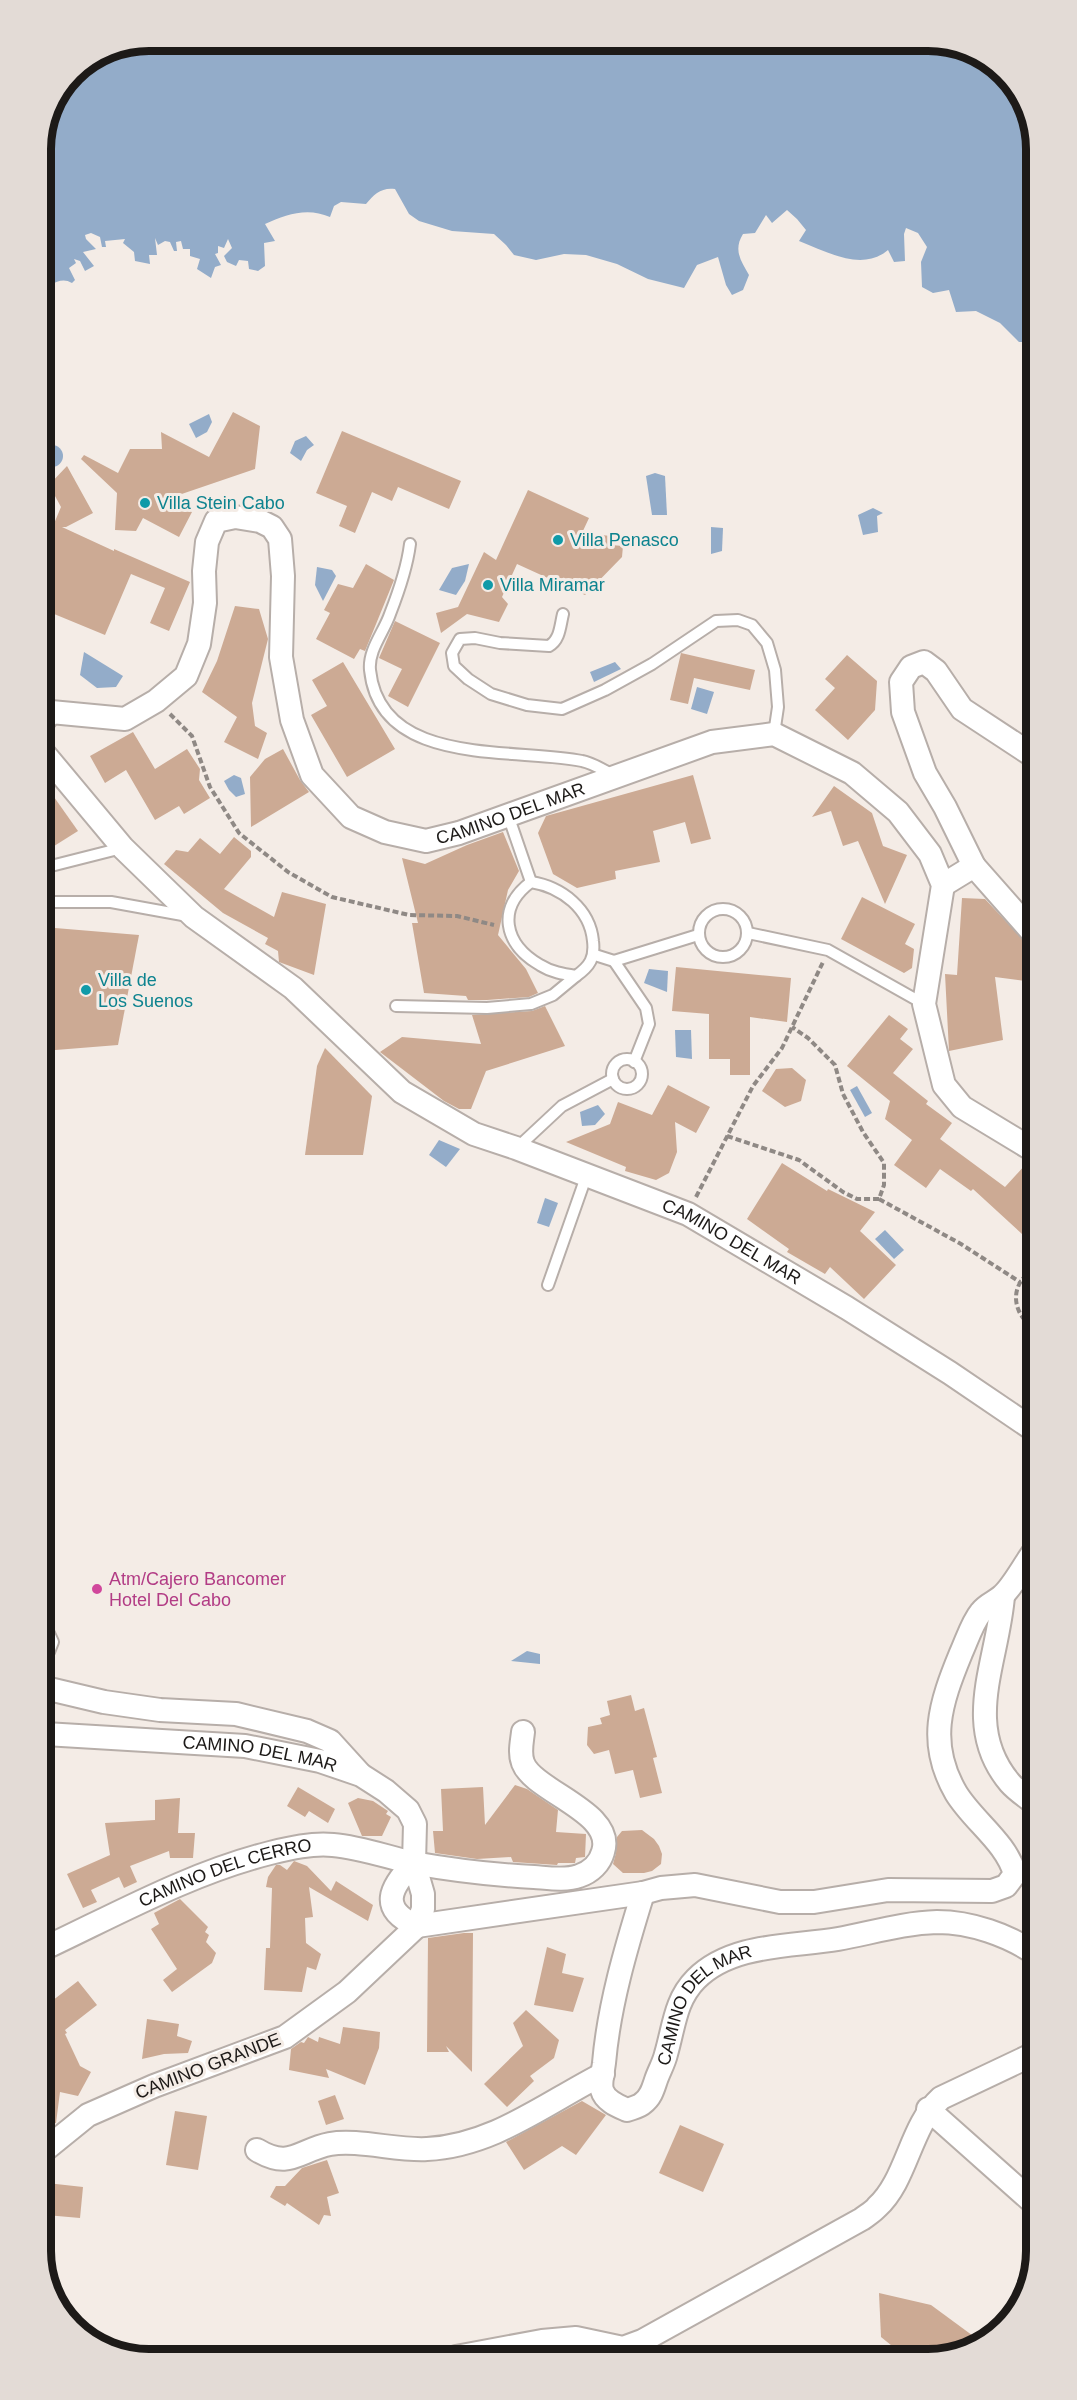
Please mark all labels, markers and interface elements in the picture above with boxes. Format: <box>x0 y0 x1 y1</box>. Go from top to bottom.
place label: Villa Stein Cabo <box>157 493 285 513</box>
marker: Villa Stein Cabo <box>138 496 152 510</box>
place label: Villa Penasco <box>570 530 679 550</box>
marker: Villa Penasco <box>551 533 565 547</box>
place label: Villa Miramar <box>500 575 605 595</box>
marker: Villa Miramar <box>481 578 495 592</box>
street label: CAMINO DEL MAR <box>434 779 588 848</box>
place label: Villa de Los Suenos <box>98 970 193 1011</box>
marker: Villa de Los Suenos <box>79 983 93 997</box>
street label: CAMINO DEL MAR <box>659 1195 805 1289</box>
place label: Atm/Cajero Bancomer Hotel Del Cabo <box>109 1569 286 1610</box>
marker: Atm/Cajero Bancomer Hotel Del Cabo <box>90 1582 104 1596</box>
street label: CAMINO DEL MAR <box>182 1732 340 1776</box>
street label: CAMINO DEL CERRO <box>136 1835 313 1911</box>
street label: CAMINO DEL MAR <box>653 1941 754 2068</box>
street label: CAMINO GRANDE <box>133 2029 283 2103</box>

